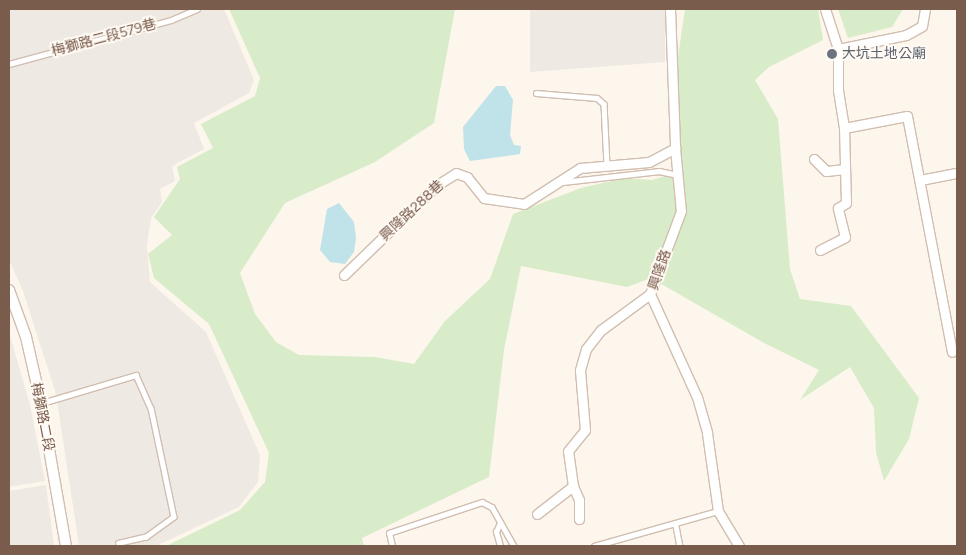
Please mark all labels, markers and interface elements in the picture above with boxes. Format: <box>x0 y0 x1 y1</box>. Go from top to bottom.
street label: 梅獅路二段579巷 <box>50 16 158 60</box>
place label: 大坑土地公廟 <box>842 46 926 62</box>
marker: 大坑土地公廟 <box>826 48 838 60</box>
street label: 興隆路288巷 <box>377 177 447 245</box>
street label: 興隆路 <box>645 247 675 293</box>
street label: 梅獅路二段 <box>27 381 57 453</box>

